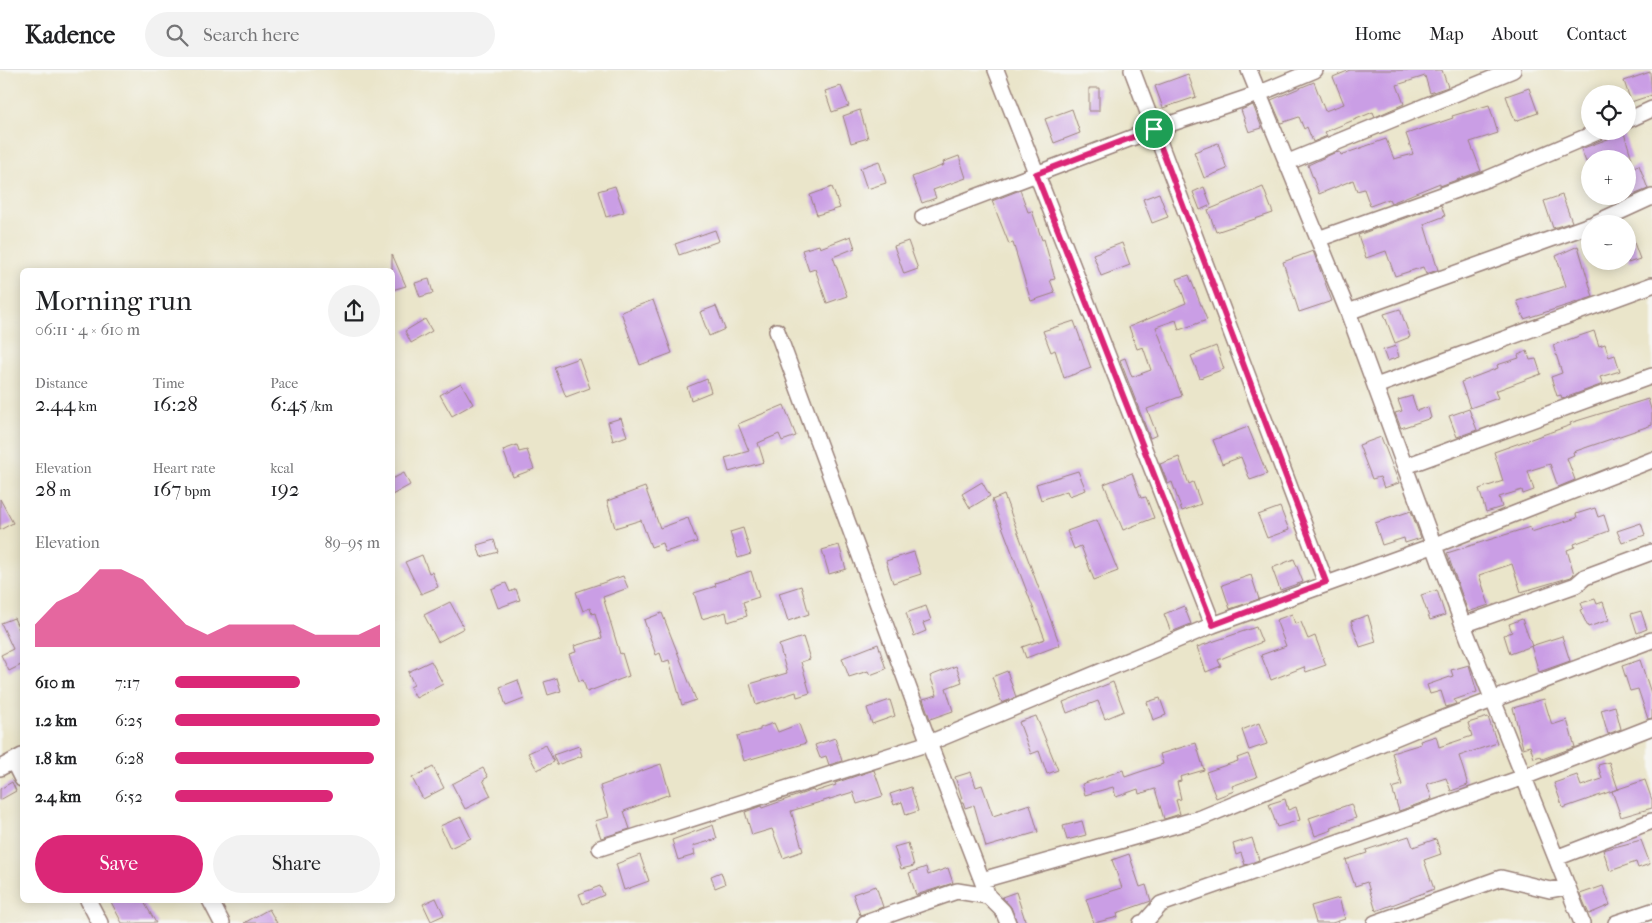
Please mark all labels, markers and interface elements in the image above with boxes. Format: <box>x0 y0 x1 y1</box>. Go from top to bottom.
search box <box>145 12 495 57</box>
text: Kadence <box>25 21 115 49</box>
icon: search <box>163 21 191 49</box>
text: Search here <box>203 24 299 46</box>
text: Home <box>1354 24 1401 45</box>
text: Map <box>1429 24 1464 45</box>
text: About <box>1492 24 1538 45</box>
text: Contact <box>1566 24 1627 45</box>
map controls <box>1581 85 1636 270</box>
button: locate <box>1581 85 1636 140</box>
pin <box>1133 108 1175 150</box>
icon: arrive <box>1140 115 1168 143</box>
button: + <box>1581 150 1636 205</box>
button: − <box>1581 215 1636 270</box>
text: Morning run <box>35 284 192 317</box>
button: share <box>328 285 380 337</box>
text: 06:11 · 4 × 610 m <box>35 320 140 339</box>
text: Distance <box>35 375 88 392</box>
text: Time <box>153 375 184 392</box>
text: Pace <box>270 375 298 392</box>
text: 2.44 <box>35 392 75 416</box>
text: 16:28 <box>153 392 198 416</box>
text: 6:45 <box>270 392 308 416</box>
text: km <box>75 398 97 415</box>
text: /km <box>308 398 333 415</box>
text: Elevation <box>35 460 92 477</box>
text: Heart rate <box>153 460 215 477</box>
text: kcal <box>270 460 294 477</box>
text: 28 <box>35 477 56 501</box>
text: 167 <box>153 477 181 501</box>
text: 192 <box>270 477 300 501</box>
text: m <box>56 483 71 500</box>
text: bpm <box>181 483 211 500</box>
text: Elevation <box>35 533 100 552</box>
text: 89–95 m <box>325 533 380 552</box>
text: 610 m <box>35 673 75 692</box>
text: 7:17 <box>115 673 140 692</box>
text: 1.2 km <box>35 711 77 730</box>
text: 6:25 <box>115 711 143 730</box>
text: 1.8 km <box>35 749 77 768</box>
text: 6:28 <box>115 749 144 768</box>
text: 2.4 km <box>35 787 81 806</box>
text: 6:52 <box>115 787 143 806</box>
button: Save <box>35 835 203 893</box>
button: Share <box>213 835 380 893</box>

